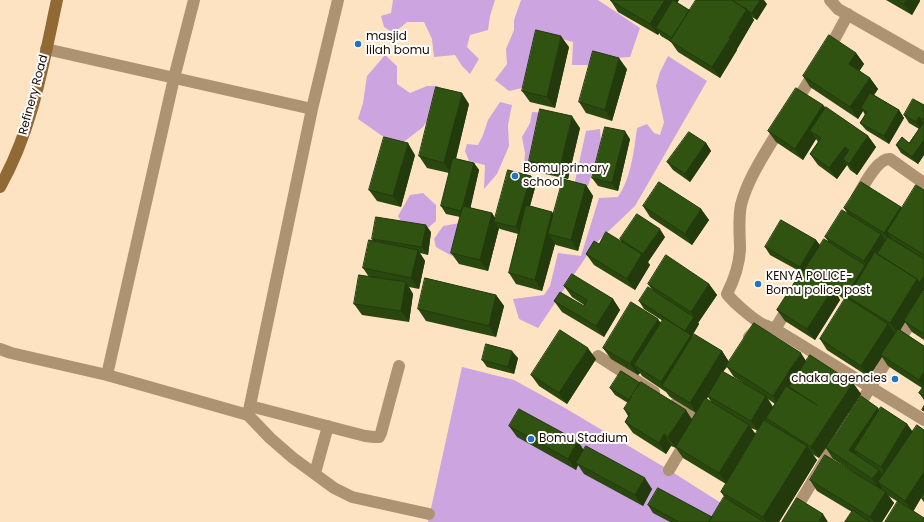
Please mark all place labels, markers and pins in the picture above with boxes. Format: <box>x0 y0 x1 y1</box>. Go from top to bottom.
place label: masjid lilah bomu <box>366 30 430 58</box>
marker: masjid lilah bomu <box>353 39 363 49</box>
place label: Bomu primary school <box>523 162 609 190</box>
marker: Bomu primary school <box>510 171 520 181</box>
place label: KENYA POLICE- Bomu police post <box>766 270 870 298</box>
marker: KENYA POLICE- Bomu police post <box>753 279 763 289</box>
place label: chaka agencies <box>791 372 887 386</box>
marker: chaka agencies <box>890 374 900 384</box>
place label: Bomu Stadium <box>539 432 628 446</box>
marker: Bomu Stadium <box>526 434 536 444</box>

